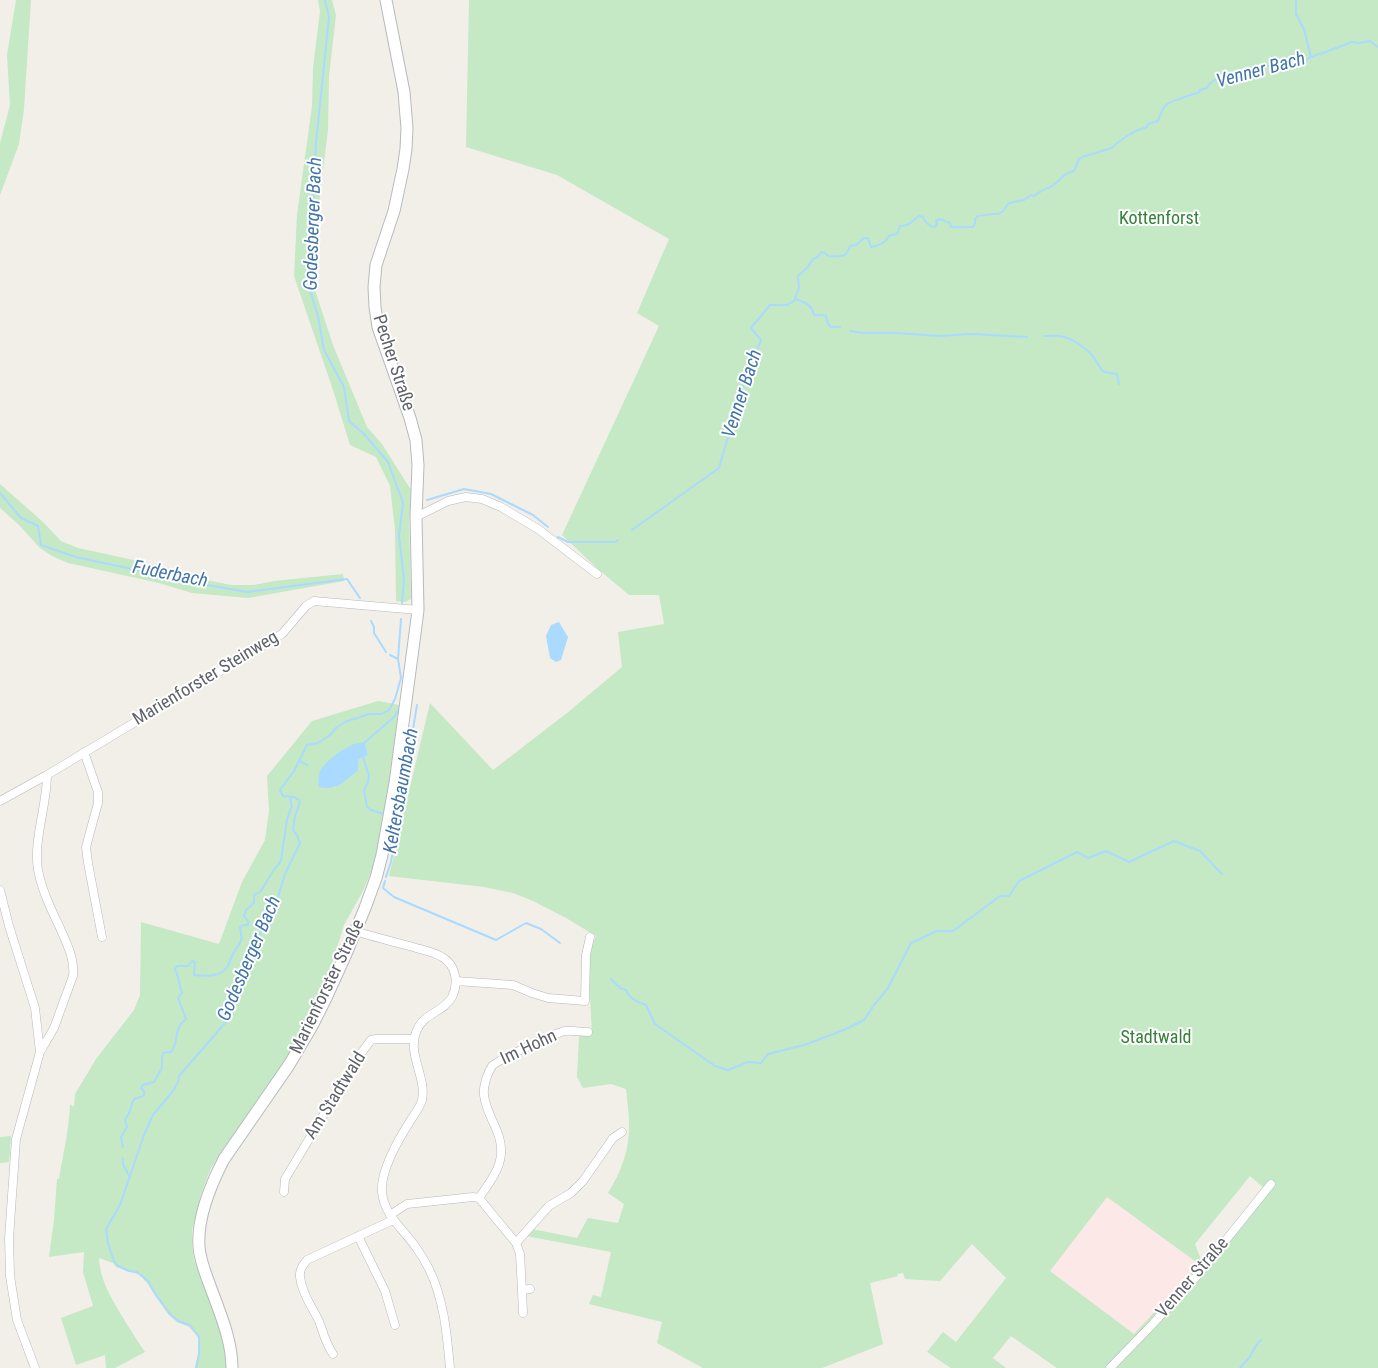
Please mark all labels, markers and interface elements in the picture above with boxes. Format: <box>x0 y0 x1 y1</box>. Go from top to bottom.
water label: Venner Bach <box>1214 48 1308 94</box>
water label: Godesberger Bach <box>300 157 328 291</box>
park label: Kottenforst <box>1119 208 1199 230</box>
street label: Pecher Straße <box>367 312 419 414</box>
water label: Venner Bach <box>718 347 768 441</box>
water label: Fuderbach <box>130 557 210 593</box>
street label: Marienforster Steinweg <box>129 627 283 731</box>
water label: Keltersbaumbach <box>380 727 424 855</box>
water label: Godesberger Bach <box>213 893 287 1025</box>
street label: Marienforster Straße <box>286 916 370 1058</box>
street label: Im Hohn <box>497 1026 561 1070</box>
park label: Stadtwald <box>1121 1027 1191 1049</box>
street label: Am Stadtwald <box>301 1048 371 1144</box>
street label: Venner Straße <box>1152 1233 1234 1323</box>

